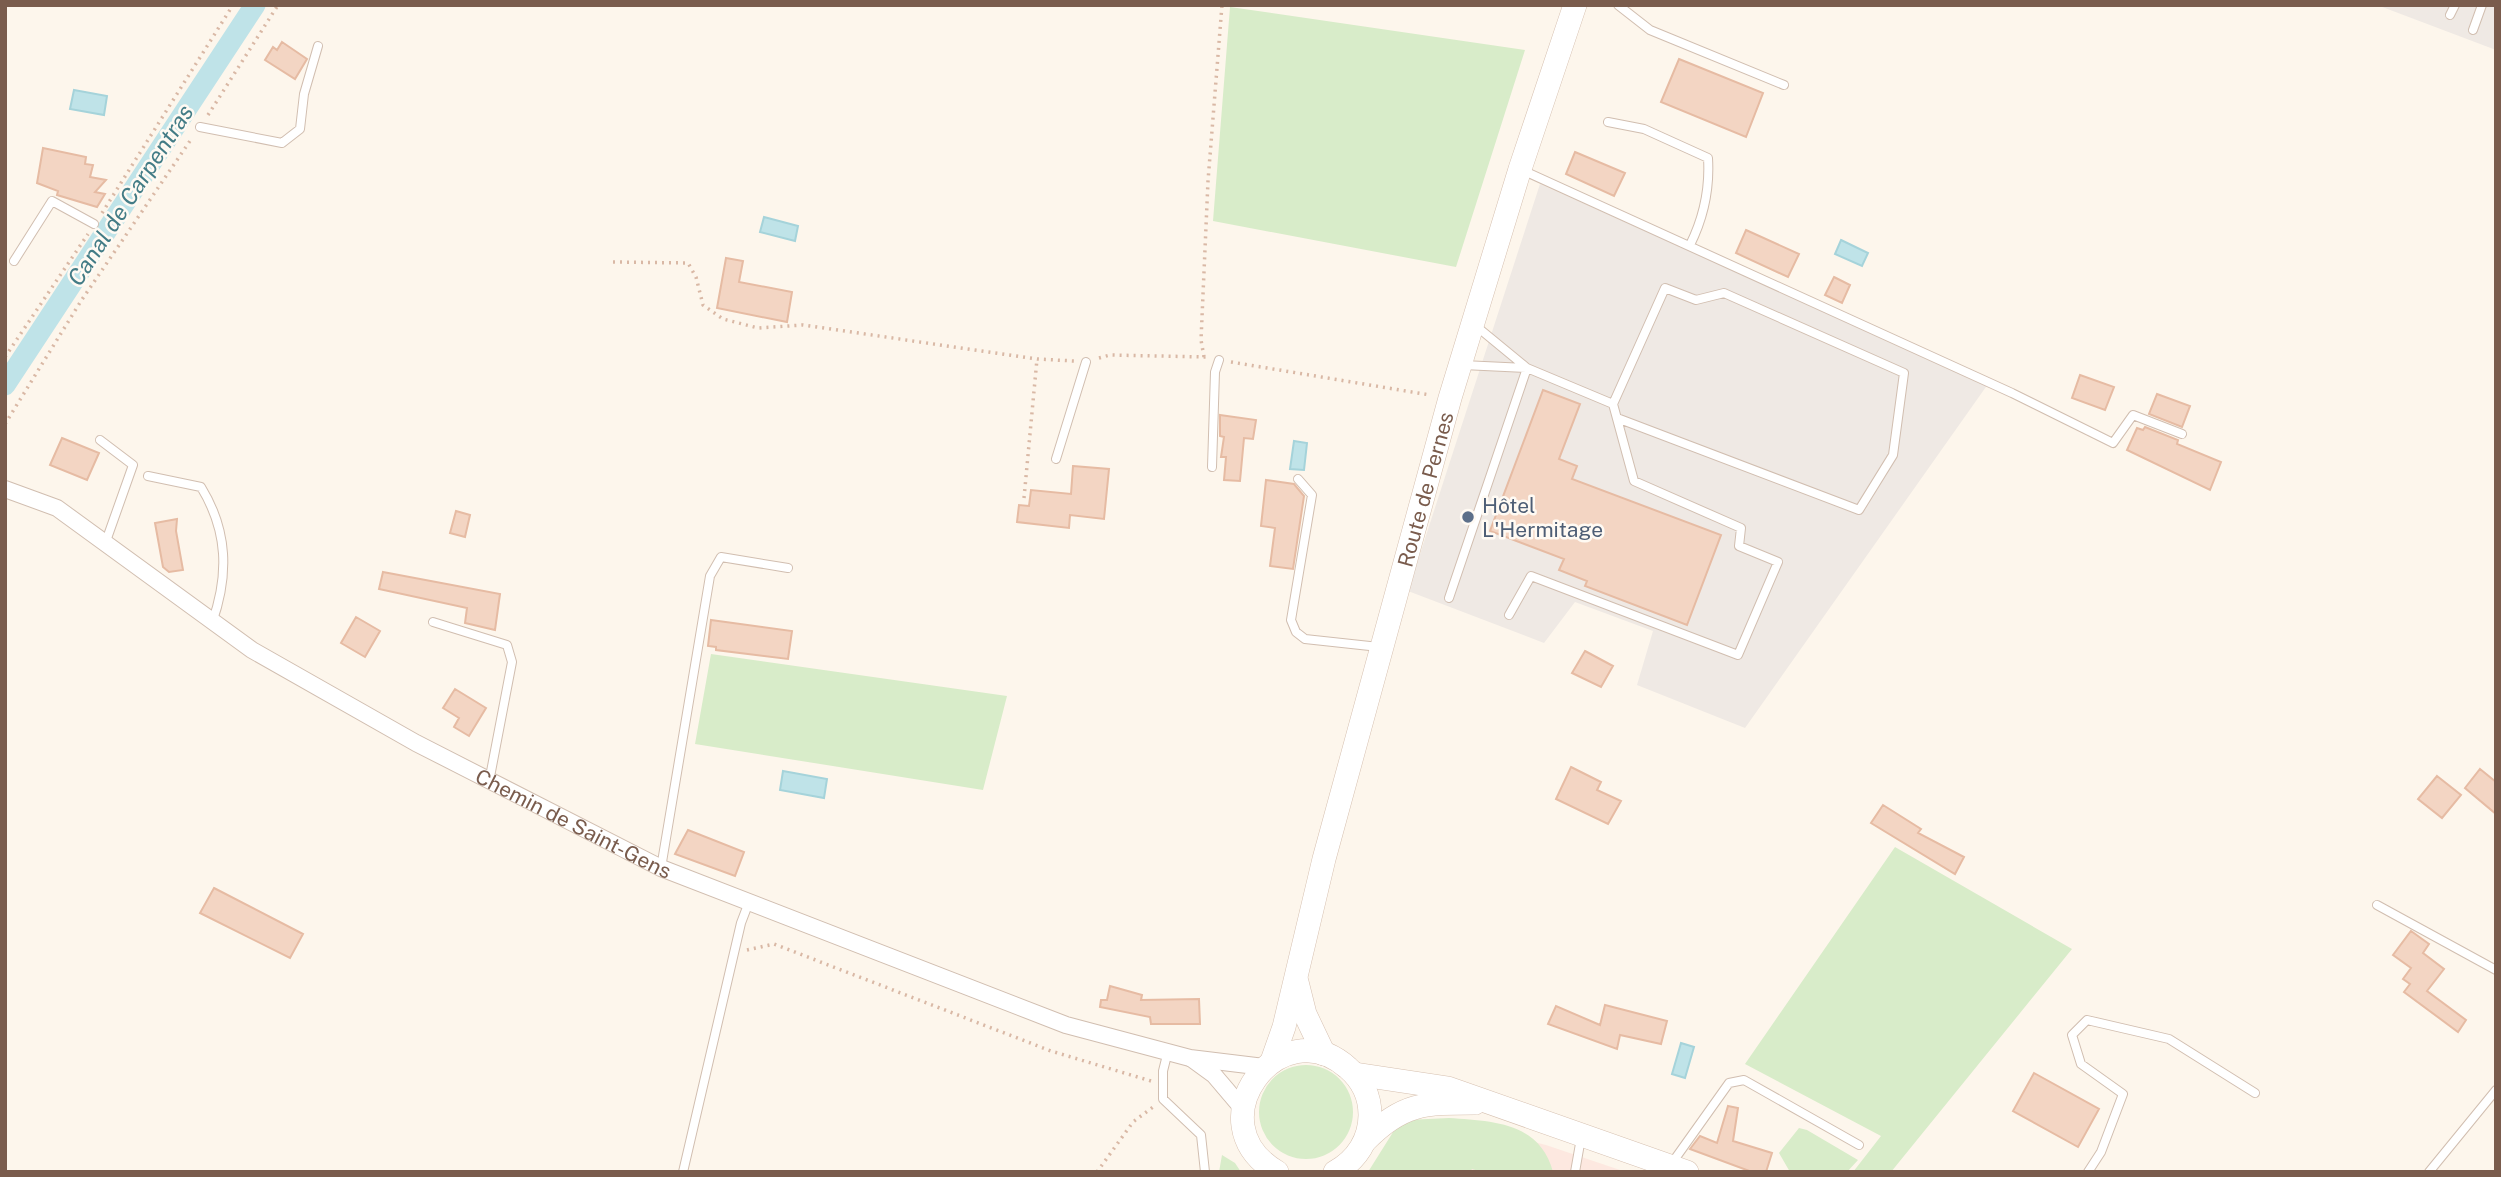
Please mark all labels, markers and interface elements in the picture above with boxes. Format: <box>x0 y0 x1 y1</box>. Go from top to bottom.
water label: Canal de Carpentras <box>61 100 199 290</box>
street label: Route de Pernes <box>1392 409 1458 570</box>
place label: Hôtel L'Hermitage <box>1482 493 1603 542</box>
marker: Hôtel L'Hermitage <box>1460 509 1476 525</box>
street label: Chemin de Saint-Gens <box>471 763 675 883</box>

